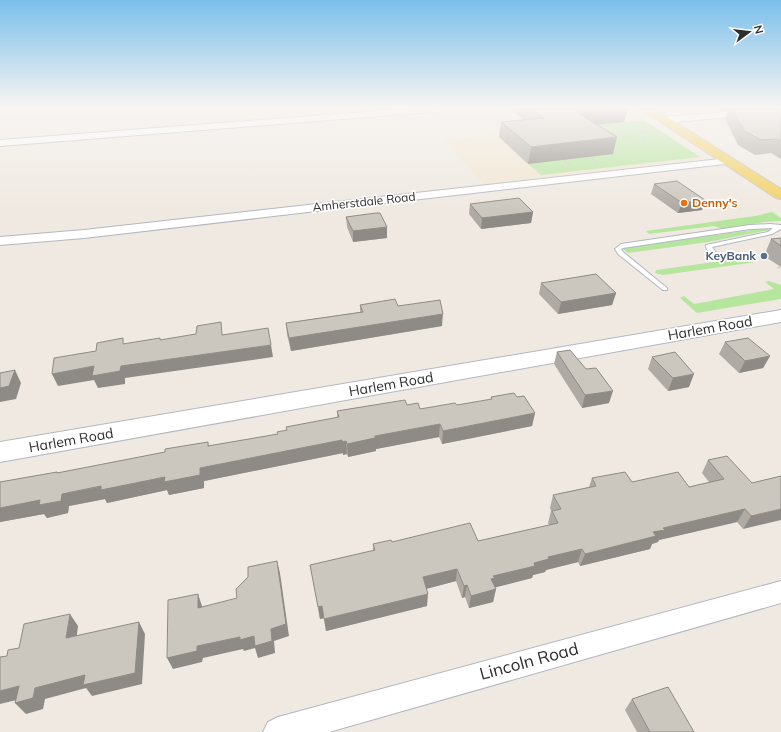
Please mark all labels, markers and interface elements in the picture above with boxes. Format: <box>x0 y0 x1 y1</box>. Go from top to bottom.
north arrow <box>729 12 769 52</box>
text: N <box>751 24 766 35</box>
street label: Amherstdale Road <box>312 189 416 214</box>
place label: Denny's <box>692 195 738 210</box>
marker: Denny's <box>679 198 689 208</box>
place label: KeyBank <box>706 248 756 263</box>
marker: KeyBank <box>759 251 769 261</box>
street label: Harlem Road <box>666 312 754 344</box>
street label: Harlem Road <box>347 368 435 400</box>
street label: Harlem Road <box>27 424 115 456</box>
street label: Lincoln Road <box>477 637 581 684</box>

